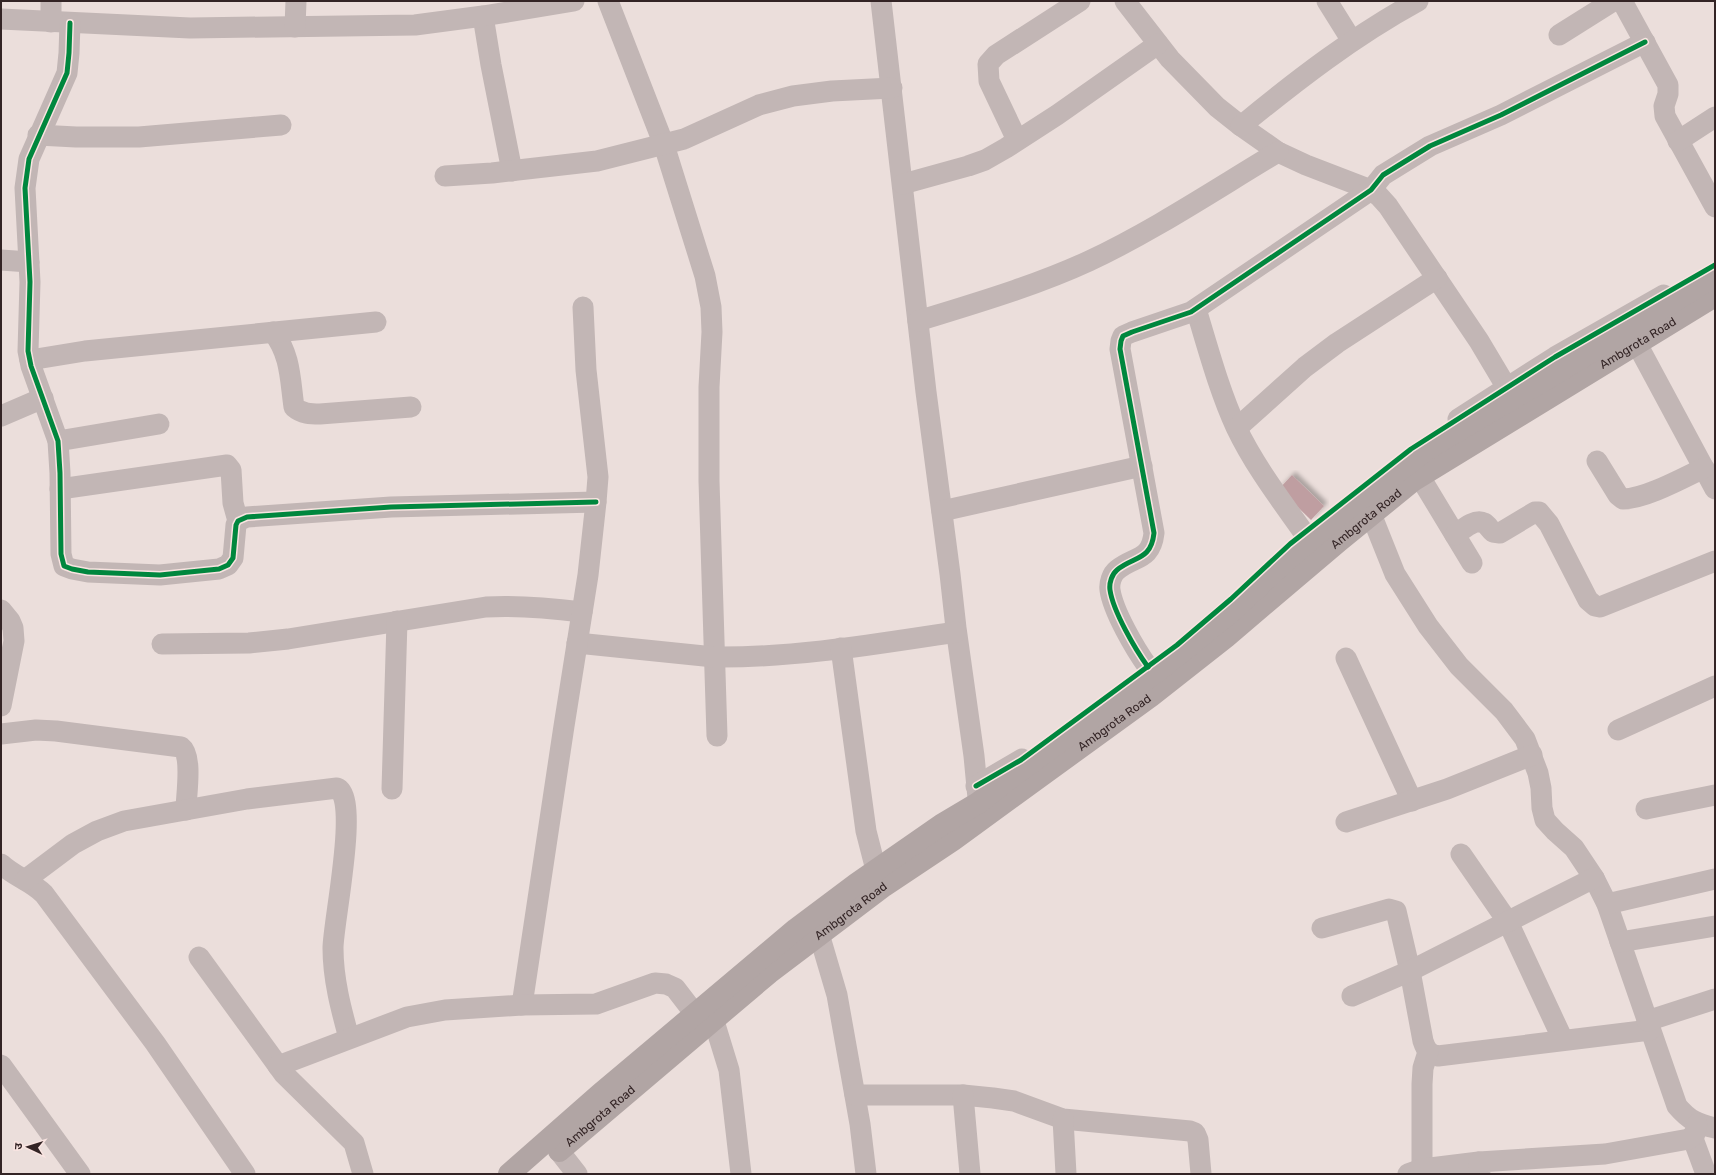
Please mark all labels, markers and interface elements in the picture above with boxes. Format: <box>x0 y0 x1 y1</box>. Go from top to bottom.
street label: Ambgrota Road <box>1597 314 1679 372</box>
street label: Ambgrota Road <box>1328 486 1404 552</box>
street label: Ambgrota Road <box>1075 691 1154 754</box>
street label: Ambgrota Road <box>812 879 890 943</box>
street label: Ambgrota Road <box>562 1083 638 1150</box>
north arrow <box>8 1127 48 1167</box>
text: उ <box>12 1142 25 1150</box>

